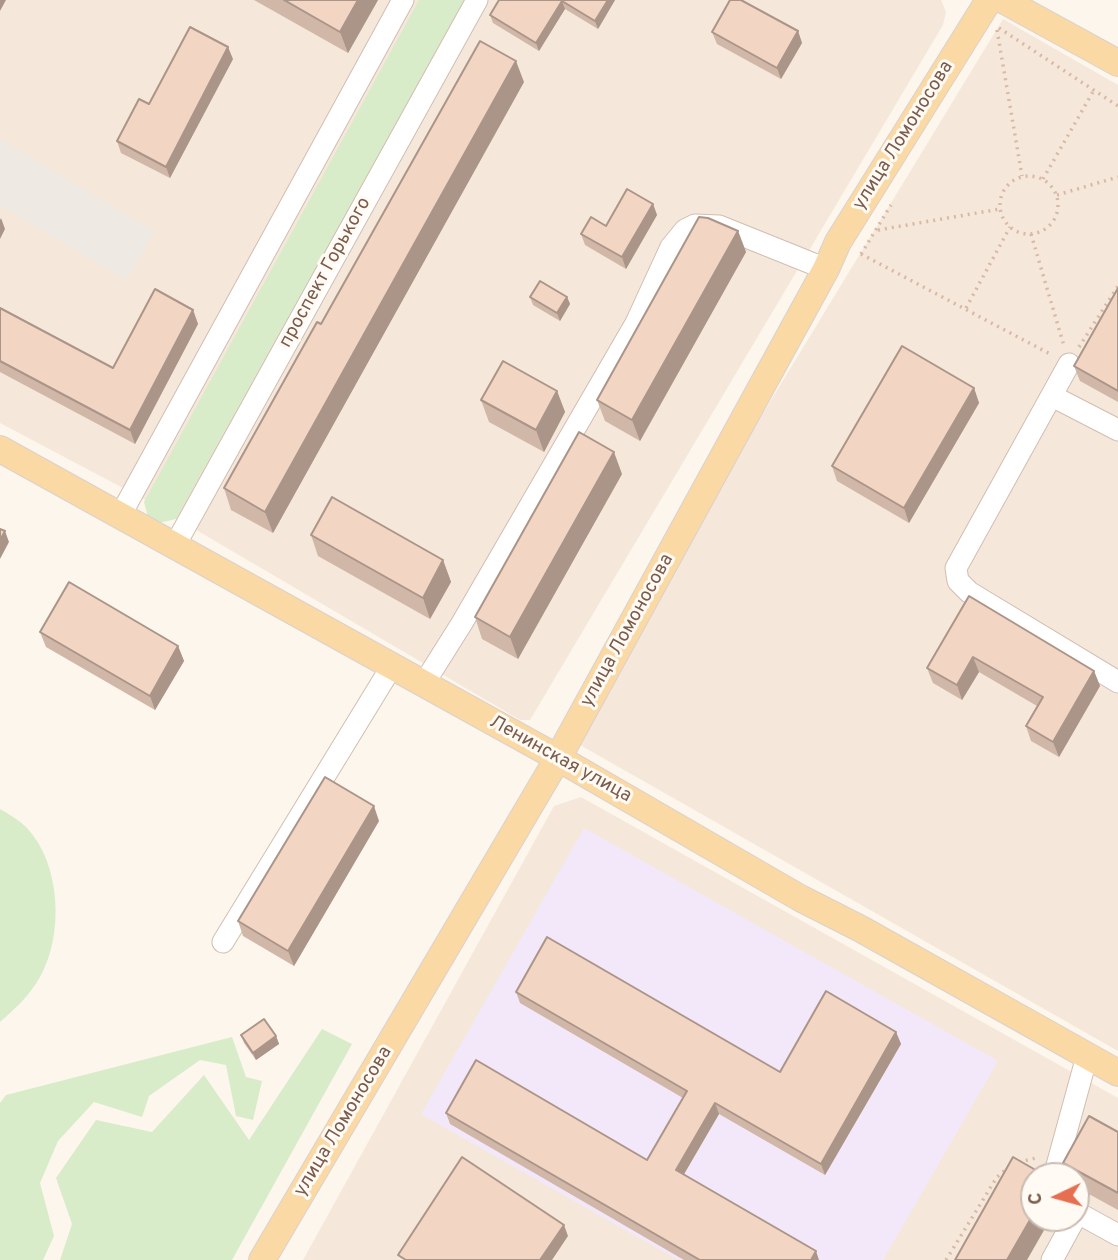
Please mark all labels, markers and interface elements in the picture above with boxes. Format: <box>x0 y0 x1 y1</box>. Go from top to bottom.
street label: улица Ломоносова <box>849 57 959 215</box>
street label: проспект Горького <box>275 194 377 352</box>
street label: улица Ломоносова <box>576 551 680 711</box>
street label: Ленинская улица <box>485 711 635 809</box>
street label: улица Ломоносова <box>290 1043 398 1201</box>
north arrow <box>1020 1162 1090 1232</box>
text: С <box>1024 1192 1049 1206</box>

